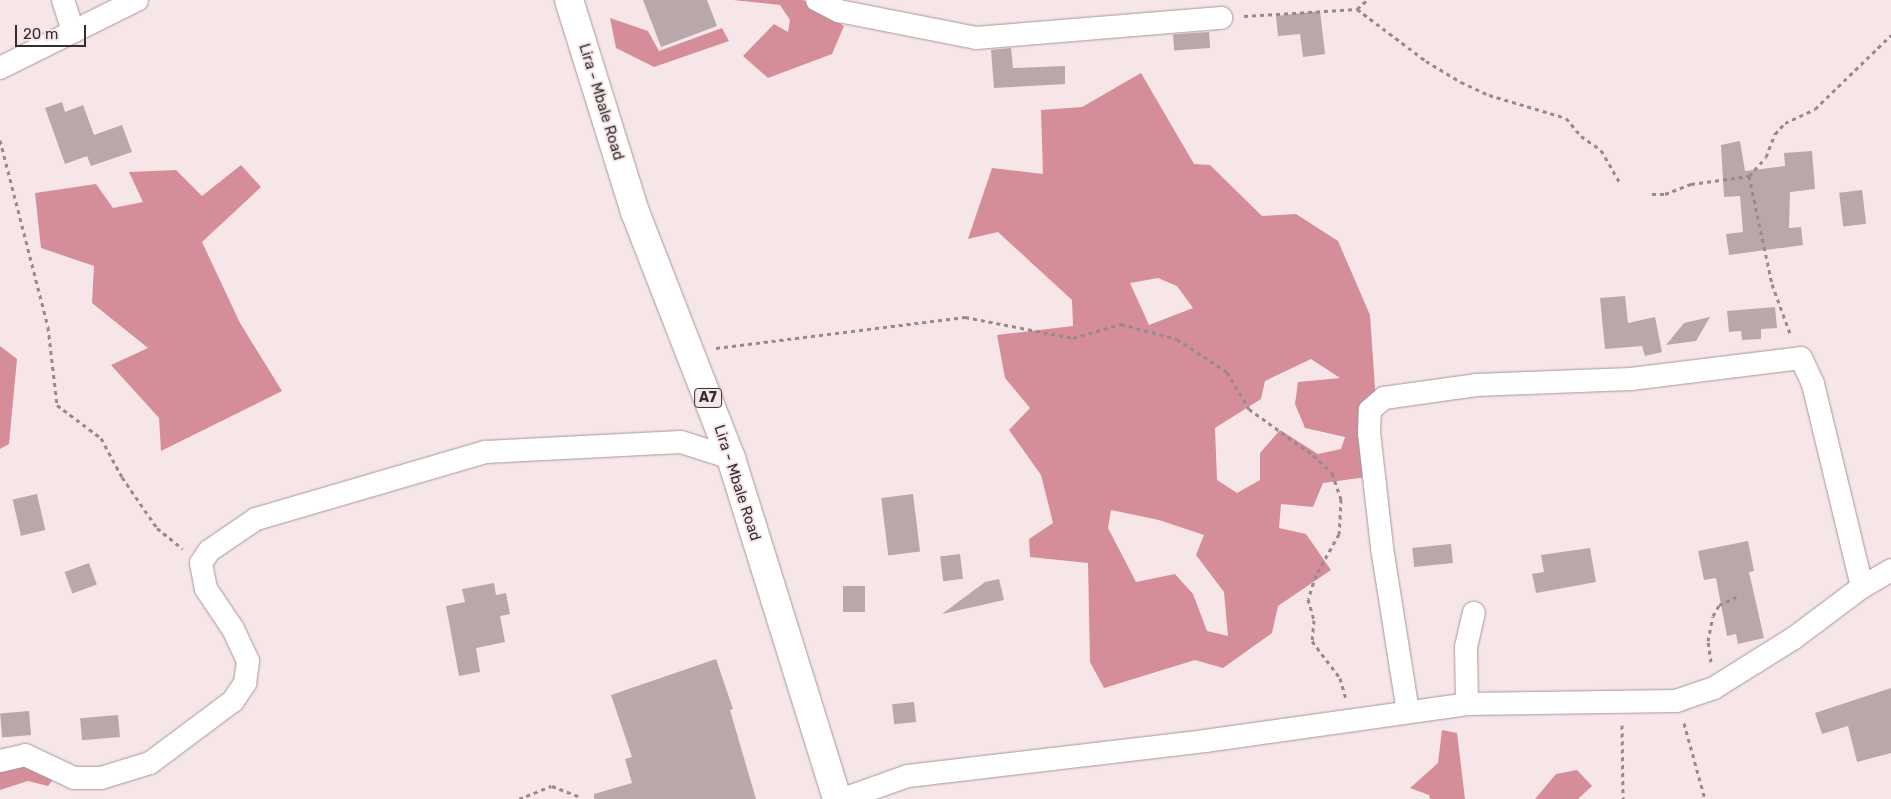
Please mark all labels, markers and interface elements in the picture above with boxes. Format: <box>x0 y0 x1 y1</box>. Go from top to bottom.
scale bar <box>18 15 89 47</box>
text: 20 m <box>23 25 58 43</box>
street label: Lira - Mbale Road <box>575 42 627 162</box>
road number: A7 <box>693 386 723 409</box>
street label: Lira - Mbale Road <box>710 423 764 543</box>

